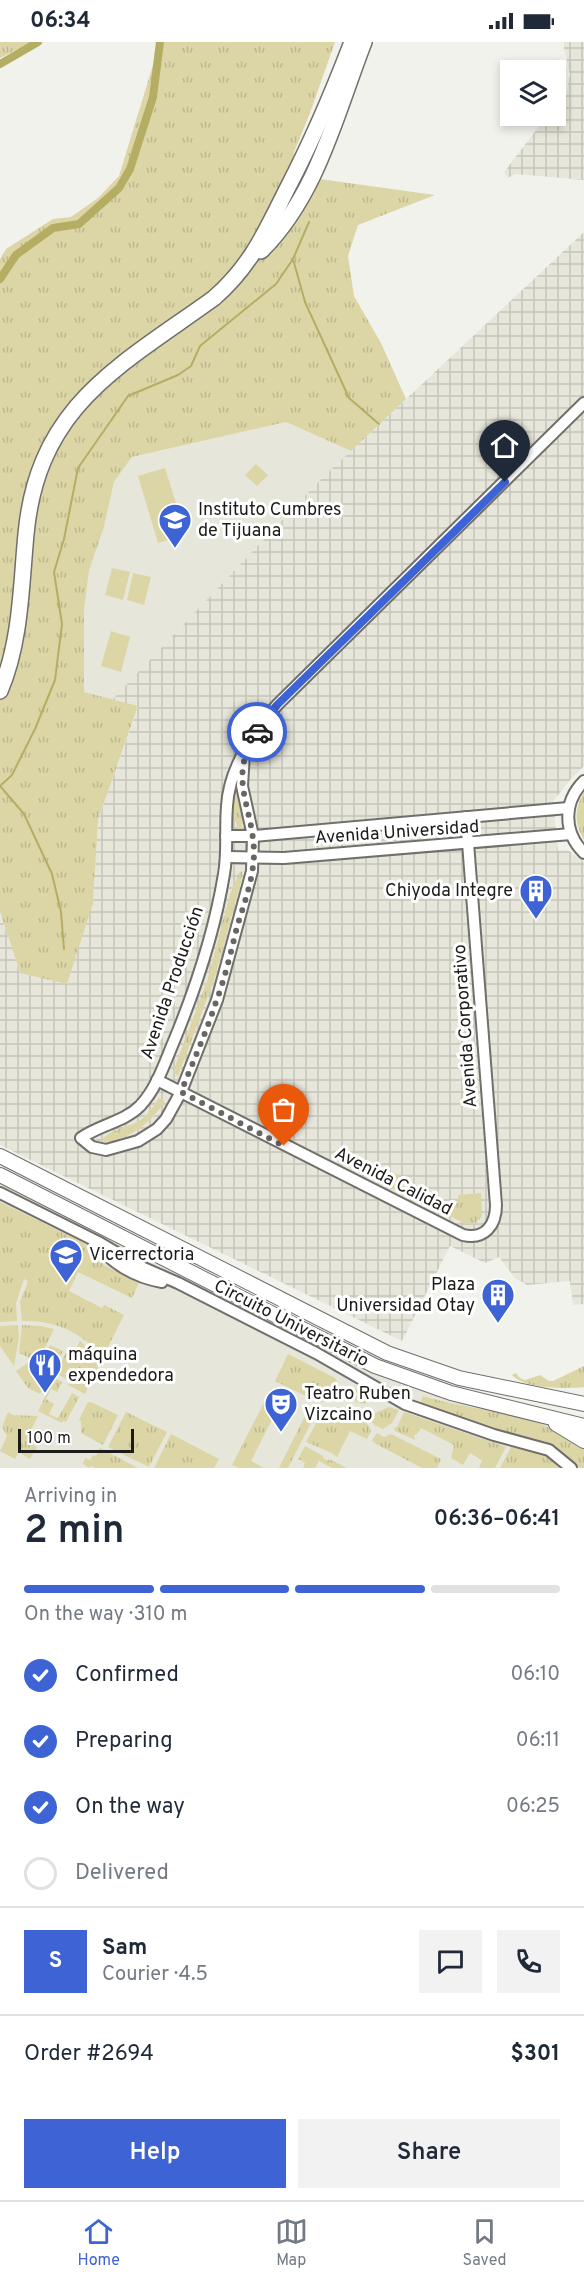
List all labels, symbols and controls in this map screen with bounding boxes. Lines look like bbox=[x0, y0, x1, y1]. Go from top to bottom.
text: 06:34 bbox=[30, 8, 91, 35]
map controls bbox=[500, 60, 566, 126]
button: layers bbox=[500, 60, 566, 126]
pin bbox=[479, 420, 530, 482]
icon: home bbox=[488, 429, 521, 462]
place label: Instituto Cumbres de Tijuana bbox=[198, 499, 342, 543]
school or university icon: Instituto Cumbres de Tijuana bbox=[157, 502, 193, 549]
courier bbox=[227, 702, 287, 762]
icon: car bbox=[241, 716, 274, 749]
street label: Avenida Universidad bbox=[314, 816, 480, 850]
building icon: Chiyoda Integre bbox=[518, 873, 554, 920]
place label: Chiyoda Integre bbox=[385, 880, 513, 903]
street label: Avenida Producción bbox=[136, 904, 210, 1062]
street label: Avenida Corporativo bbox=[449, 943, 483, 1109]
pin bbox=[258, 1084, 309, 1146]
icon: bag bbox=[267, 1093, 300, 1126]
street label: Avenida Calidad bbox=[330, 1142, 456, 1222]
school or university icon: Vicerrectoria bbox=[48, 1237, 84, 1284]
place label: Vicerrectoria bbox=[89, 1244, 194, 1267]
place label: Plaza Universidad Otay bbox=[336, 1274, 475, 1318]
street label: Circuito Universitario bbox=[210, 1275, 372, 1373]
building icon: Plaza Universidad Otay bbox=[480, 1277, 516, 1324]
place label: máquina expendedora bbox=[68, 1344, 174, 1388]
restaurant icon: máquina expendedora bbox=[27, 1347, 63, 1394]
place label: Teatro Ruben Vizcaino bbox=[304, 1383, 411, 1427]
theatre icon: Teatro Ruben Vizcaino bbox=[263, 1386, 299, 1433]
scale bar bbox=[18, 1426, 134, 1454]
text: 100 m bbox=[27, 1429, 71, 1449]
text: Arriving in bbox=[24, 1484, 117, 1510]
text: 06:36–06:41 bbox=[434, 1506, 560, 1533]
text: 2 min bbox=[24, 1508, 125, 1557]
text: On the way · 310 m bbox=[24, 1602, 187, 1628]
icon: check bbox=[24, 1659, 57, 1692]
text: Confirmed bbox=[75, 1662, 179, 1689]
text: 06:10 bbox=[510, 1662, 560, 1688]
icon: check bbox=[24, 1725, 57, 1758]
text: Preparing bbox=[75, 1728, 173, 1755]
text: 06:11 bbox=[516, 1728, 560, 1754]
icon: check bbox=[24, 1791, 57, 1824]
text: On the way bbox=[75, 1794, 185, 1821]
text: 06:25 bbox=[506, 1794, 560, 1820]
text: Delivered bbox=[75, 1860, 169, 1887]
button: chat bbox=[419, 1930, 482, 1993]
button: phone bbox=[497, 1930, 560, 1993]
text: Sam bbox=[102, 1935, 147, 1962]
text: S bbox=[49, 1948, 62, 1975]
text: Courier · 4.5 bbox=[102, 1962, 208, 1988]
text: Order #2694 bbox=[24, 2041, 154, 2068]
text: $301 bbox=[511, 2041, 560, 2068]
button: Help bbox=[24, 2119, 286, 2188]
button: Share bbox=[298, 2119, 560, 2188]
tab: Home bbox=[77, 2215, 120, 2271]
tab: Map bbox=[275, 2215, 308, 2271]
tab: Saved bbox=[463, 2215, 507, 2271]

